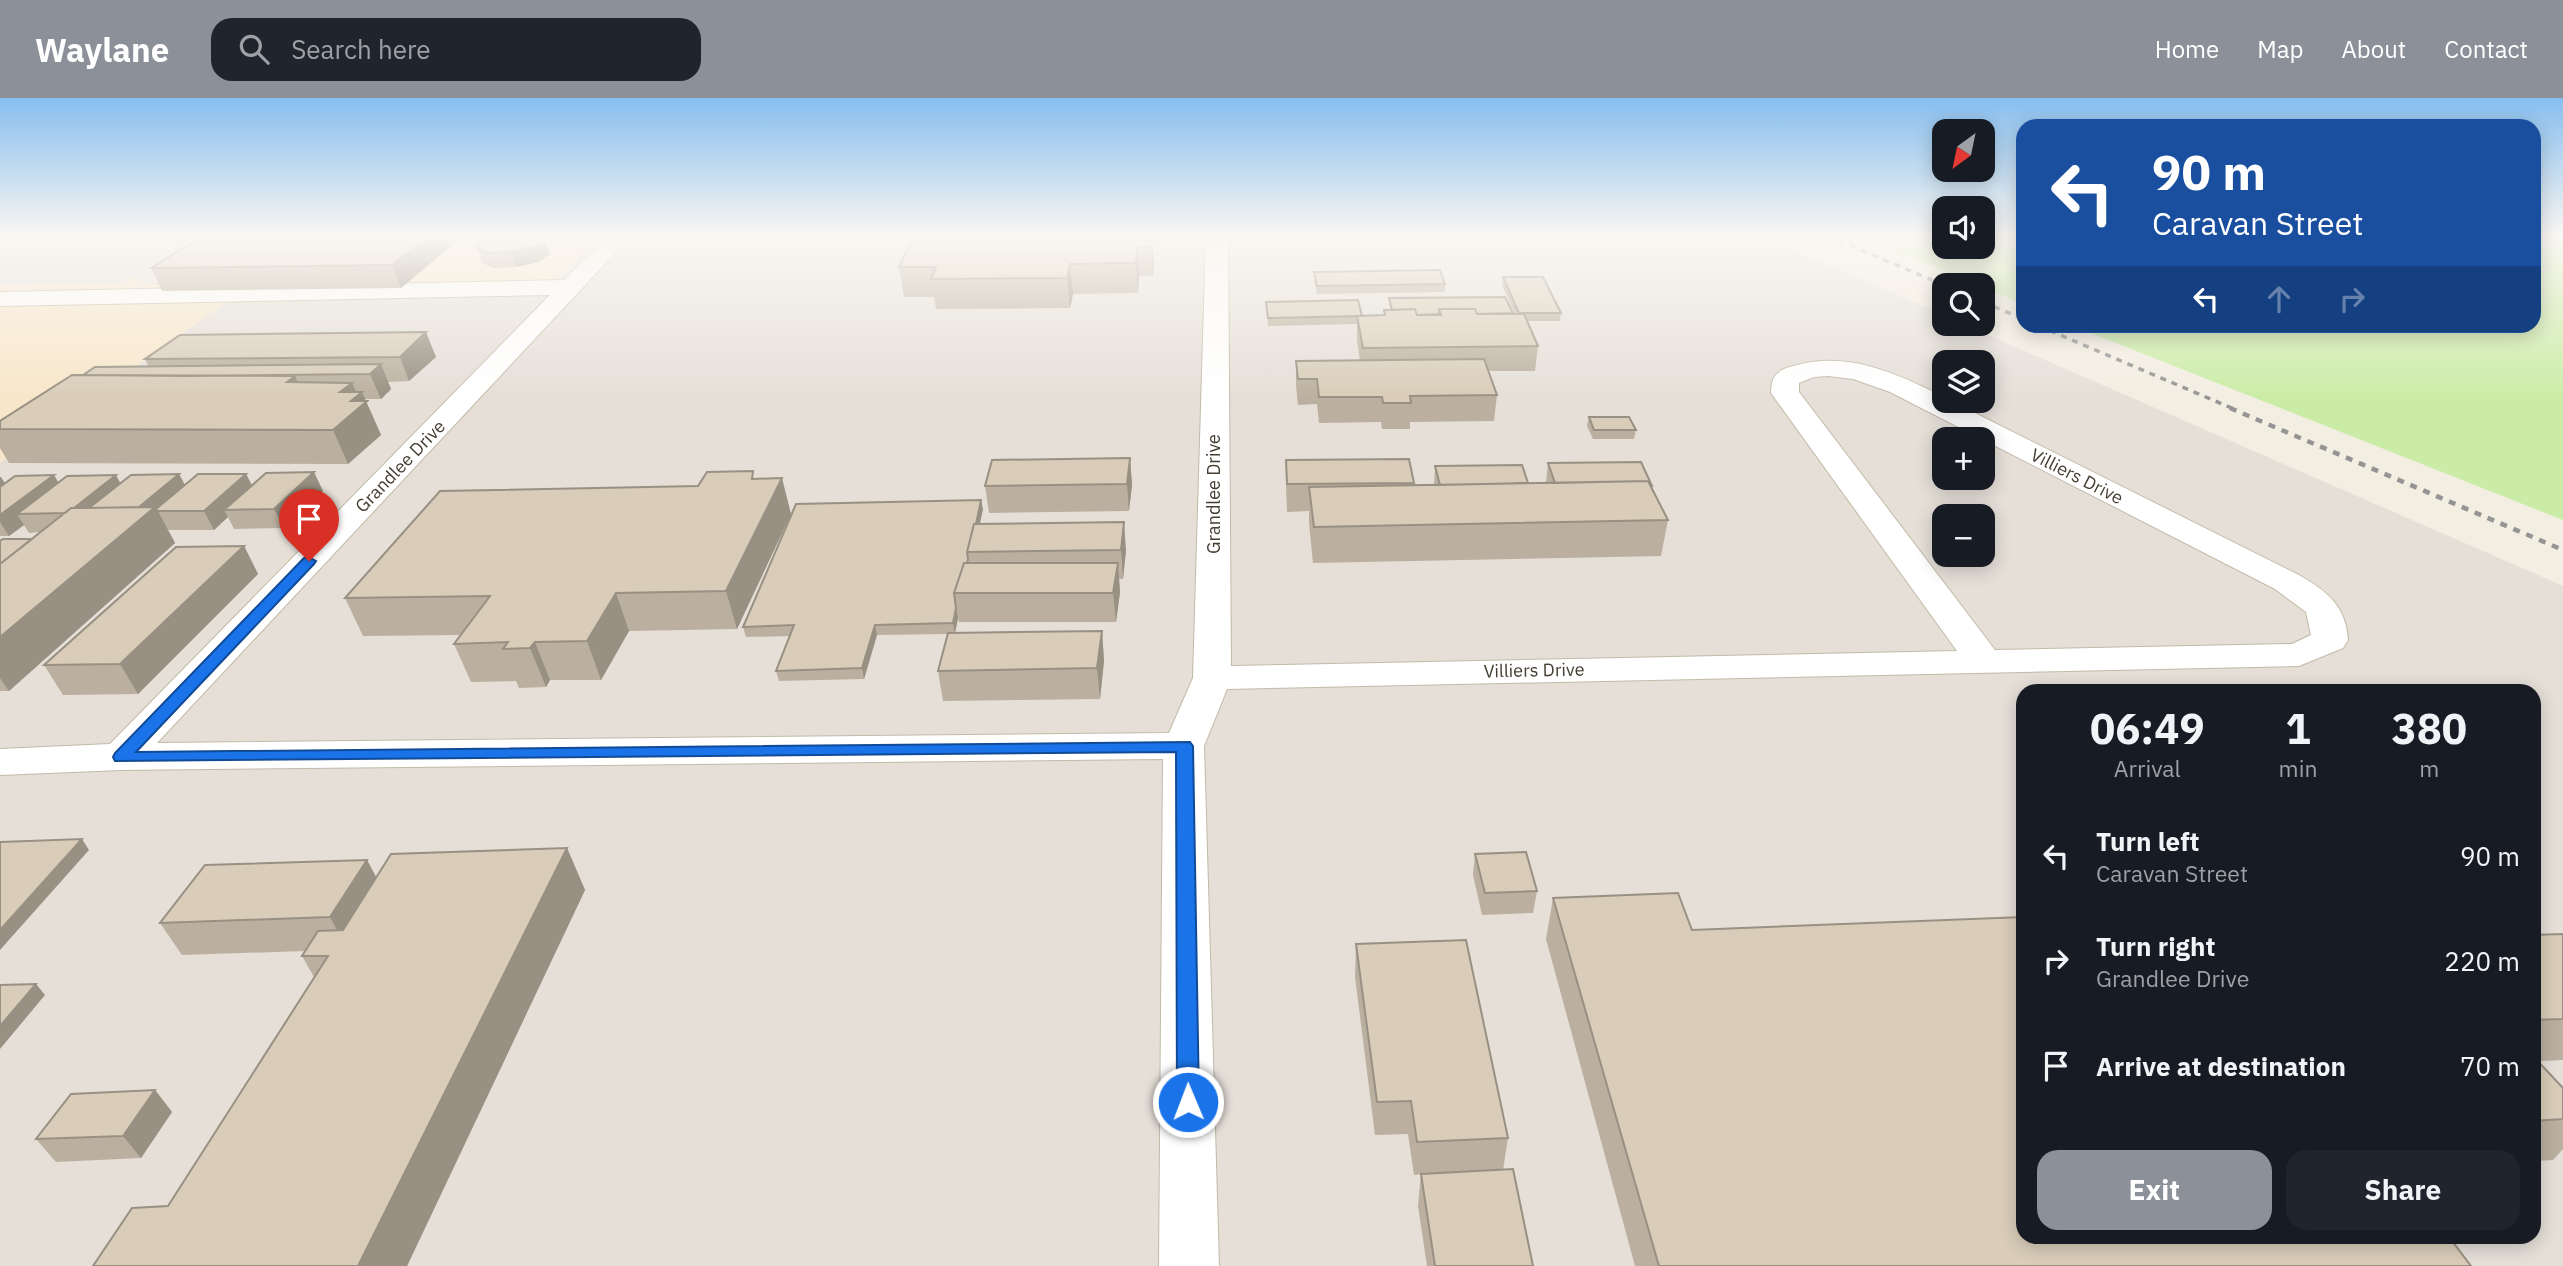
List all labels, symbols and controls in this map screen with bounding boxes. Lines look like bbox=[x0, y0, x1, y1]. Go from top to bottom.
search box bbox=[211, 18, 701, 81]
text: Waylane bbox=[35, 28, 169, 71]
icon: search bbox=[235, 30, 273, 68]
text: Search here bbox=[291, 32, 431, 66]
text: Home bbox=[2155, 33, 2219, 65]
text: Map bbox=[2257, 33, 2303, 65]
text: About bbox=[2341, 33, 2406, 65]
text: Contact bbox=[2444, 33, 2528, 65]
north arrow bbox=[1932, 119, 1995, 182]
map controls bbox=[1932, 119, 1995, 567]
text: 90 m bbox=[2152, 140, 2266, 203]
icon: left bbox=[2037, 147, 2128, 238]
button: sound bbox=[1932, 196, 1995, 259]
text: Caravan Street bbox=[2152, 202, 2363, 244]
button: search bbox=[1932, 273, 1995, 336]
icon: left bbox=[2187, 280, 2225, 318]
icon: ahead bbox=[2260, 280, 2298, 318]
icon: right bbox=[2333, 280, 2371, 318]
button: layers bbox=[1932, 350, 1995, 413]
street label: Grandlee Drive bbox=[350, 415, 450, 517]
button: + bbox=[1932, 427, 1995, 490]
street label: Grandlee Drive bbox=[1202, 434, 1225, 554]
street label: Villiers Drive bbox=[2027, 443, 2127, 509]
pin bbox=[279, 489, 339, 561]
icon: arrive bbox=[290, 500, 328, 538]
button: − bbox=[1932, 504, 1995, 567]
street label: Villiers Drive bbox=[1483, 658, 1585, 682]
text: 06:49 bbox=[2090, 701, 2205, 756]
text: 1 bbox=[2285, 701, 2311, 756]
text: 380 bbox=[2391, 701, 2467, 756]
text: Arrival bbox=[2114, 753, 2181, 783]
text: min bbox=[2279, 753, 2317, 783]
text: m bbox=[2419, 753, 2439, 783]
text: Turn left bbox=[2096, 824, 2199, 858]
icon: left bbox=[2037, 837, 2075, 875]
text: 90 m bbox=[2460, 839, 2520, 873]
text: Caravan Street bbox=[2096, 858, 2248, 888]
text: Turn right bbox=[2096, 929, 2215, 963]
icon: right bbox=[2037, 942, 2075, 980]
text: 220 m bbox=[2444, 944, 2520, 978]
text: Grandlee Drive bbox=[2096, 963, 2249, 993]
icon: arrive bbox=[2037, 1047, 2075, 1085]
text: Arrive at destination bbox=[2096, 1049, 2346, 1083]
text: 70 m bbox=[2460, 1049, 2520, 1083]
position arrow bbox=[1151, 1065, 1225, 1139]
button: Exit bbox=[2037, 1150, 2272, 1230]
button: Share bbox=[2286, 1150, 2520, 1230]

